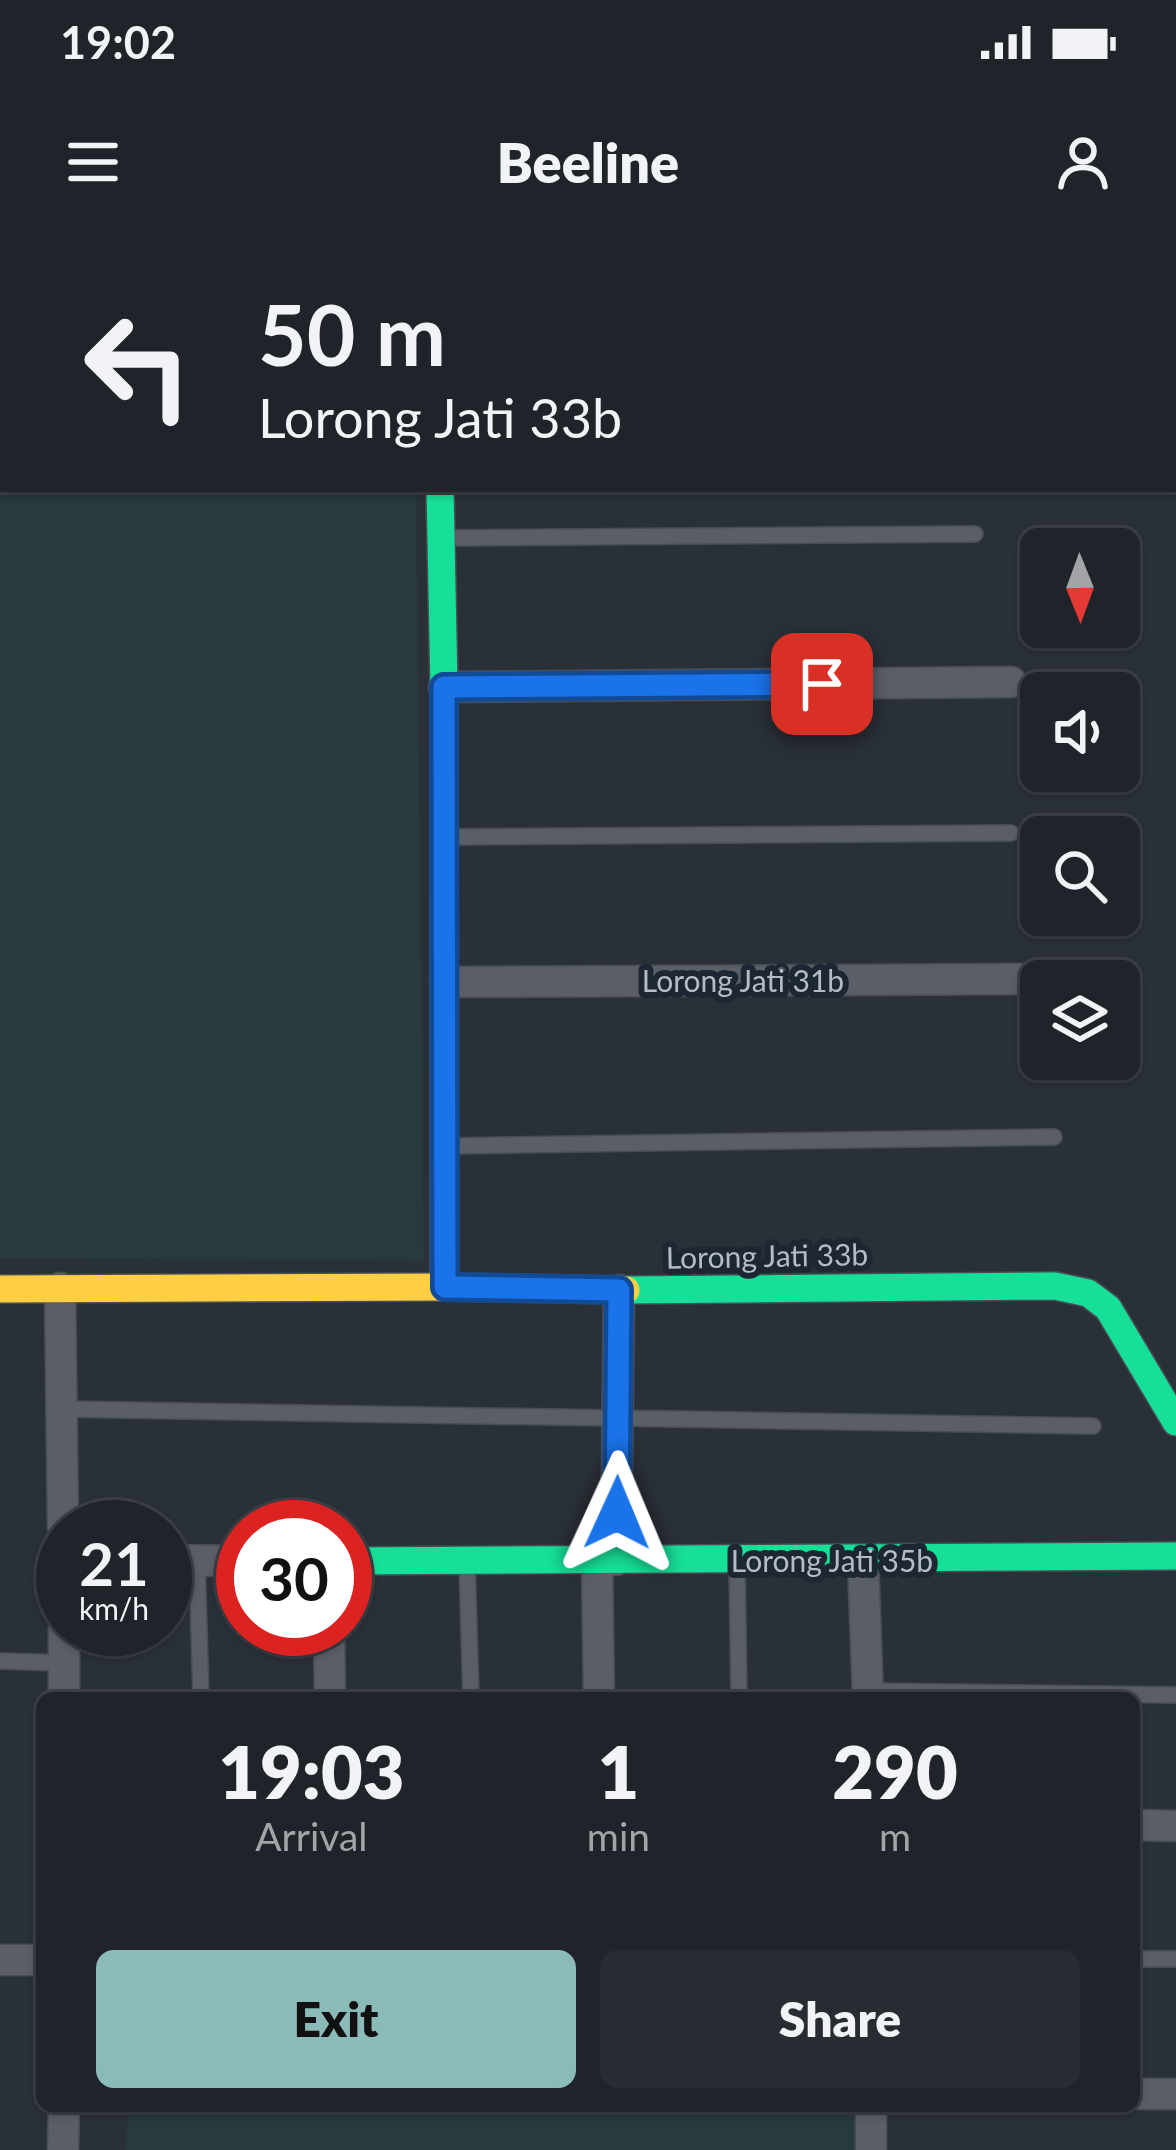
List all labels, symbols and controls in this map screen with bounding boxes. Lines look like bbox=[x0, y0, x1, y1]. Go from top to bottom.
text: 19:02 bbox=[60, 15, 176, 69]
icon: menu bbox=[60, 129, 126, 195]
icon: person bbox=[1050, 129, 1116, 195]
text: Beeline bbox=[497, 130, 679, 195]
text: 50 m bbox=[258, 283, 446, 384]
icon: left bbox=[60, 288, 216, 444]
text: Lorong Jati 33b bbox=[258, 385, 622, 450]
north arrow bbox=[1020, 528, 1140, 648]
map controls bbox=[1020, 528, 1140, 1080]
pin bbox=[771, 633, 873, 735]
icon: arrive bbox=[789, 651, 855, 717]
button: sound bbox=[1020, 672, 1140, 792]
button: search bbox=[1020, 816, 1140, 936]
button: layers bbox=[1020, 960, 1140, 1080]
street label: Lorong Jati 31b bbox=[642, 962, 844, 998]
street label: Lorong Jati 33b bbox=[666, 1235, 868, 1275]
position arrow bbox=[554, 1450, 680, 1576]
speed limit sign: 30 bbox=[216, 1500, 372, 1656]
text: 21 bbox=[79, 1527, 149, 1599]
street label: Lorong Jati 35b bbox=[731, 1542, 933, 1578]
text: km/h bbox=[79, 1590, 149, 1626]
text: 19:03 bbox=[218, 1728, 404, 1814]
text: 1 bbox=[598, 1728, 639, 1814]
text: 290 bbox=[832, 1728, 958, 1814]
text: Arrival bbox=[255, 1813, 368, 1859]
text: min bbox=[587, 1813, 650, 1859]
text: m bbox=[879, 1813, 911, 1859]
button: Exit bbox=[96, 1950, 576, 2088]
button: Share bbox=[600, 1950, 1080, 2088]

